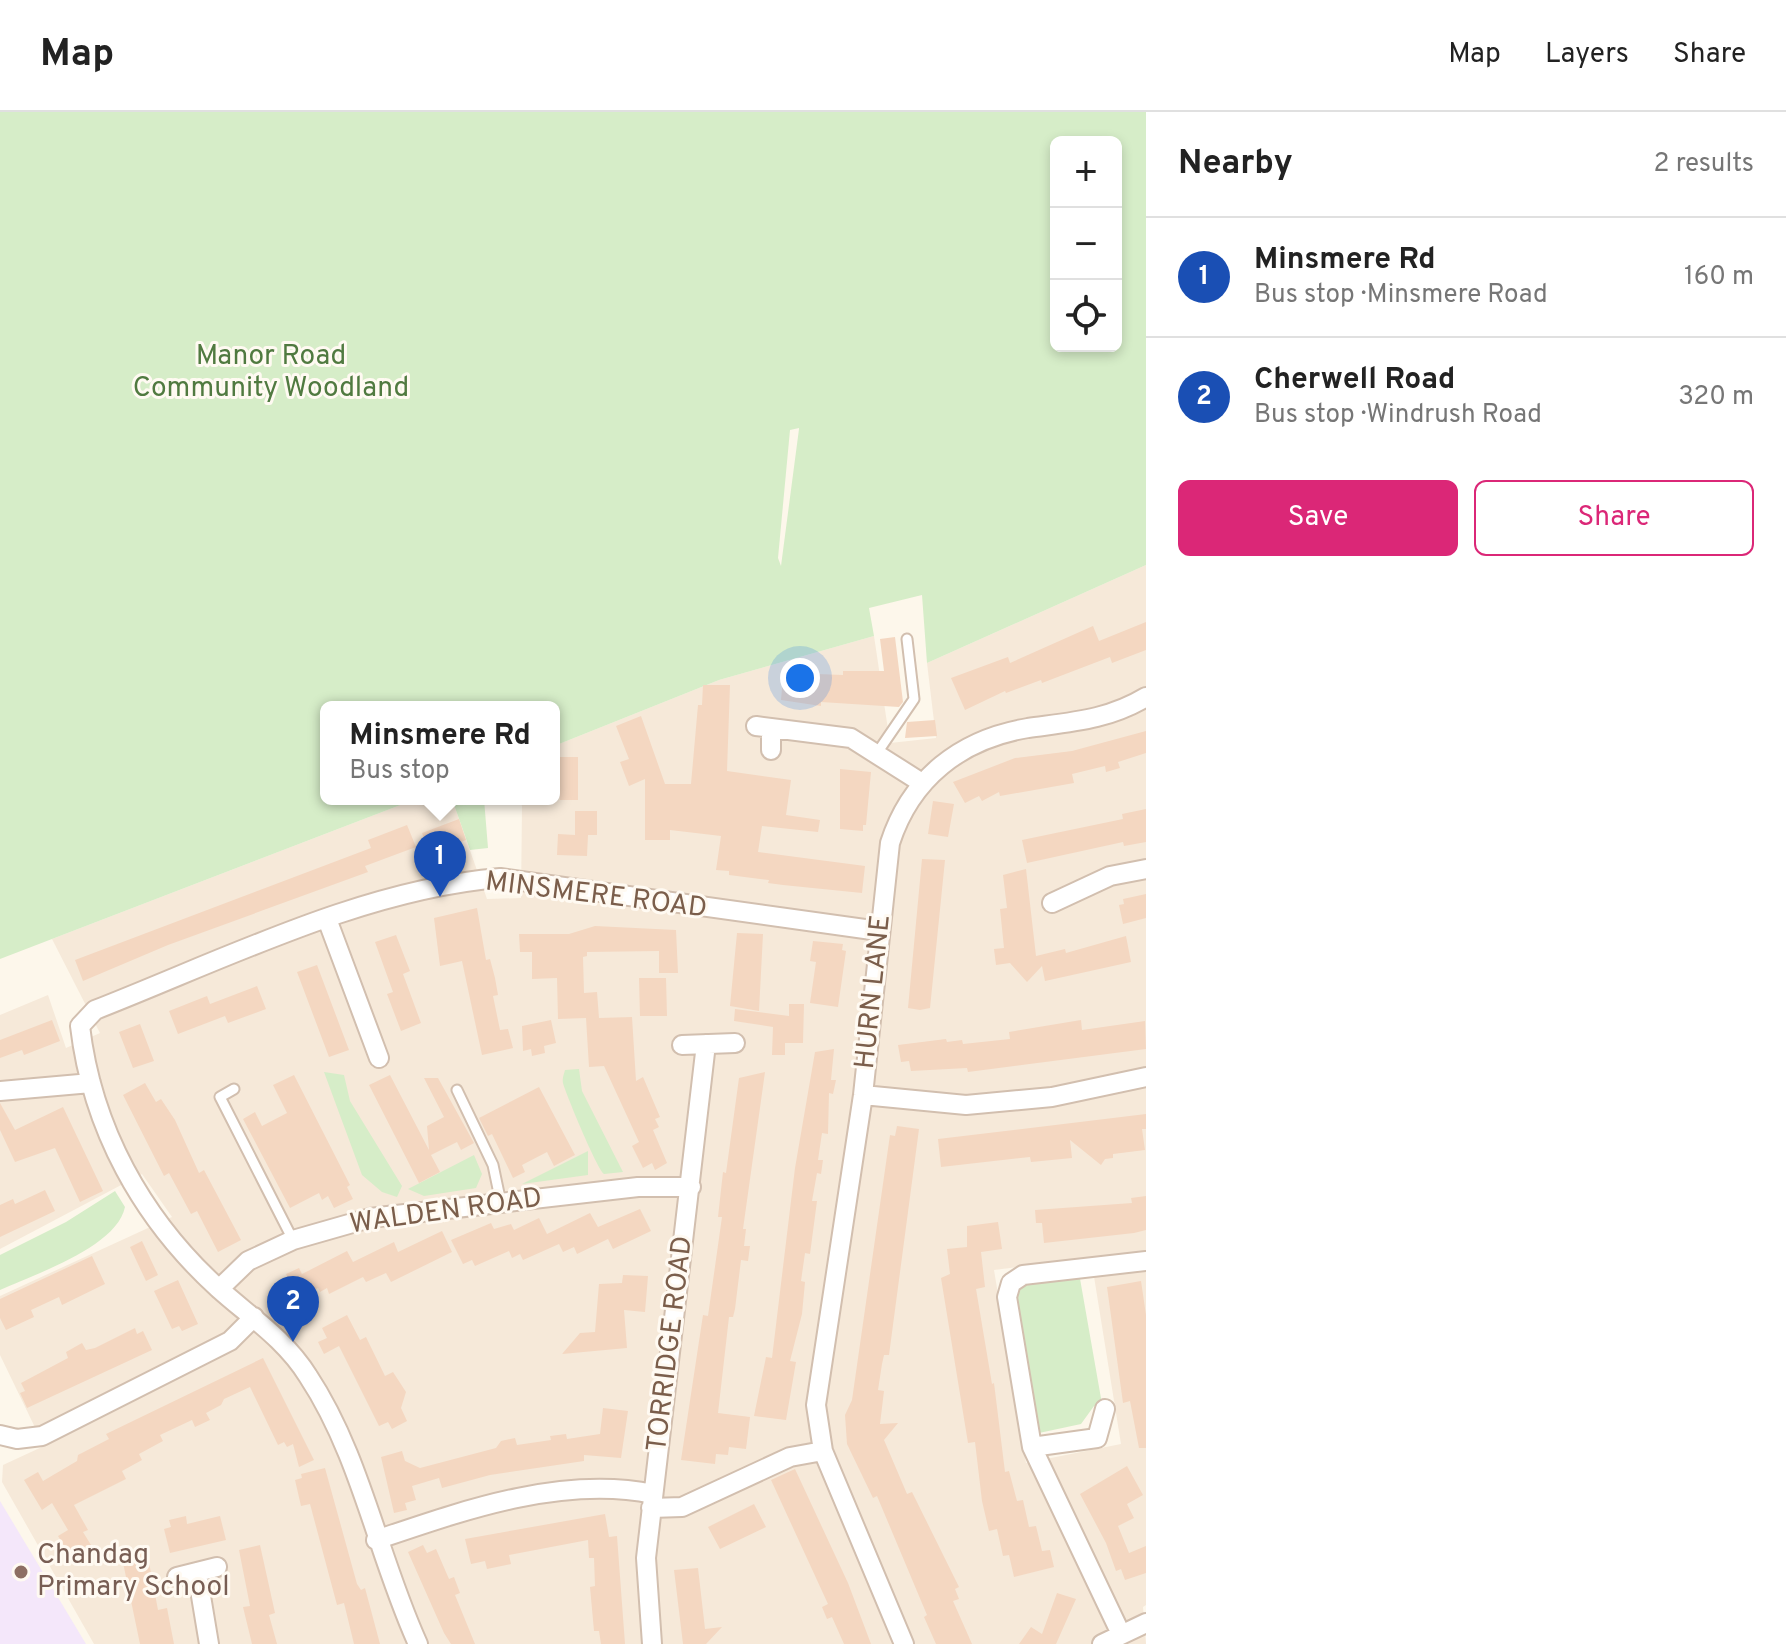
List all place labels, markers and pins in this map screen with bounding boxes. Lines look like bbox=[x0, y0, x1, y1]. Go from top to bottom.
pin: 1 bbox=[414, 831, 466, 897]
pin: 2 bbox=[267, 1276, 319, 1342]
place label: Chandag Primary School bbox=[37, 1538, 229, 1606]
marker: Chandag Primary School bbox=[12, 1563, 30, 1581]

